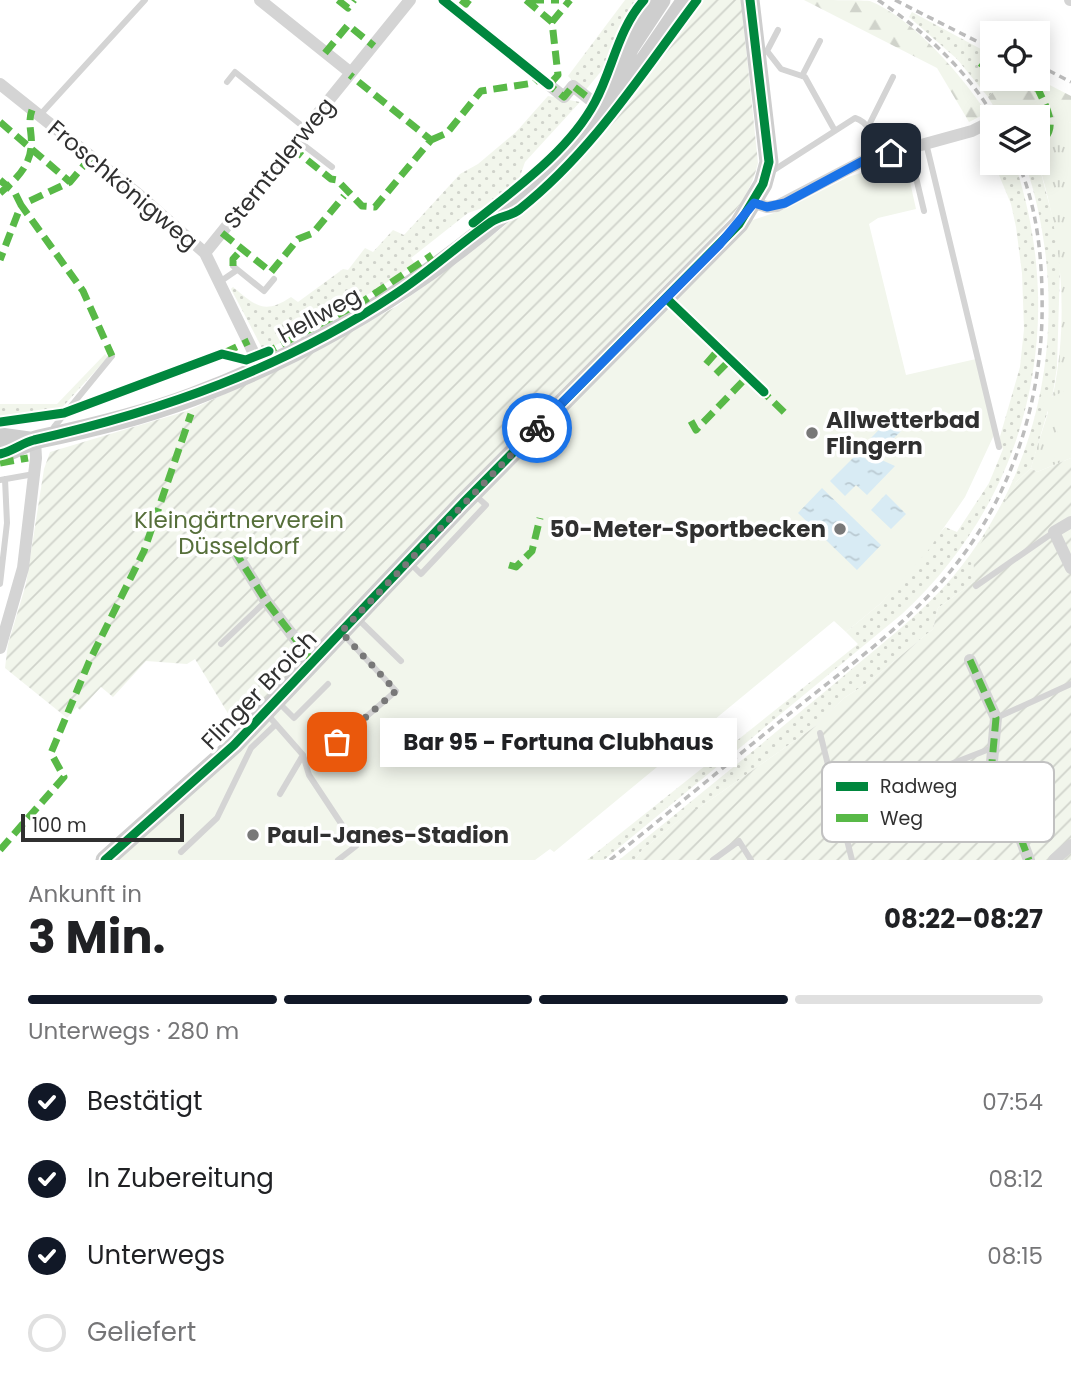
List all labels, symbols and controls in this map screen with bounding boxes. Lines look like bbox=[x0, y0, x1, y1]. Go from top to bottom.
map controls bbox=[980, 21, 1050, 175]
button: locate bbox=[980, 21, 1050, 91]
street label: Sterntalerweg bbox=[216, 91, 342, 235]
button: layers bbox=[980, 105, 1050, 175]
street label: Froschkönigweg bbox=[41, 113, 205, 257]
pin bbox=[861, 123, 921, 183]
icon: home bbox=[872, 134, 910, 172]
street label: Hellweg bbox=[272, 279, 366, 351]
courier bbox=[502, 393, 572, 463]
place label: Allwetterbad Flingern bbox=[826, 404, 980, 462]
icon: bike bbox=[518, 409, 556, 447]
marker: Allwetterbad Flingern bbox=[804, 425, 820, 441]
park label: Kleingärtnerverein Düsseldorf bbox=[134, 504, 344, 562]
place label: 50-Meter-Sportbecken bbox=[550, 513, 826, 545]
marker: 50-Meter-Sportbecken bbox=[832, 521, 848, 537]
street label: Flinger Broich bbox=[194, 624, 324, 756]
pin bbox=[307, 712, 367, 772]
callout: Bar 95 - Fortuna Clubhaus bbox=[379, 718, 736, 766]
icon: bag bbox=[318, 723, 356, 761]
text: Bar 95 - Fortuna Clubhaus bbox=[403, 726, 714, 758]
legend bbox=[822, 762, 1054, 842]
text: Radweg bbox=[880, 773, 957, 800]
text: Weg bbox=[880, 805, 923, 832]
scale bar bbox=[21, 811, 184, 843]
text: 100 m bbox=[32, 812, 87, 839]
place label: Paul-Janes-Stadion bbox=[267, 819, 509, 851]
marker: Paul-Janes-Stadion bbox=[245, 827, 261, 843]
text: Ankunft in bbox=[28, 878, 142, 910]
text: 08:22–08:27 bbox=[884, 901, 1043, 937]
text: 3 Min. bbox=[28, 905, 165, 969]
text: Unterwegs · 280 m bbox=[28, 1015, 239, 1047]
icon: check bbox=[28, 1083, 66, 1121]
text: Bestätigt bbox=[87, 1083, 203, 1119]
text: 07:54 bbox=[982, 1086, 1043, 1118]
icon: check bbox=[28, 1160, 66, 1198]
text: In Zubereitung bbox=[87, 1160, 274, 1196]
text: 08:12 bbox=[989, 1163, 1043, 1195]
icon: check bbox=[28, 1237, 66, 1275]
text: Unterwegs bbox=[87, 1237, 225, 1273]
text: 08:15 bbox=[987, 1240, 1043, 1272]
text: Geliefert bbox=[87, 1314, 196, 1350]

